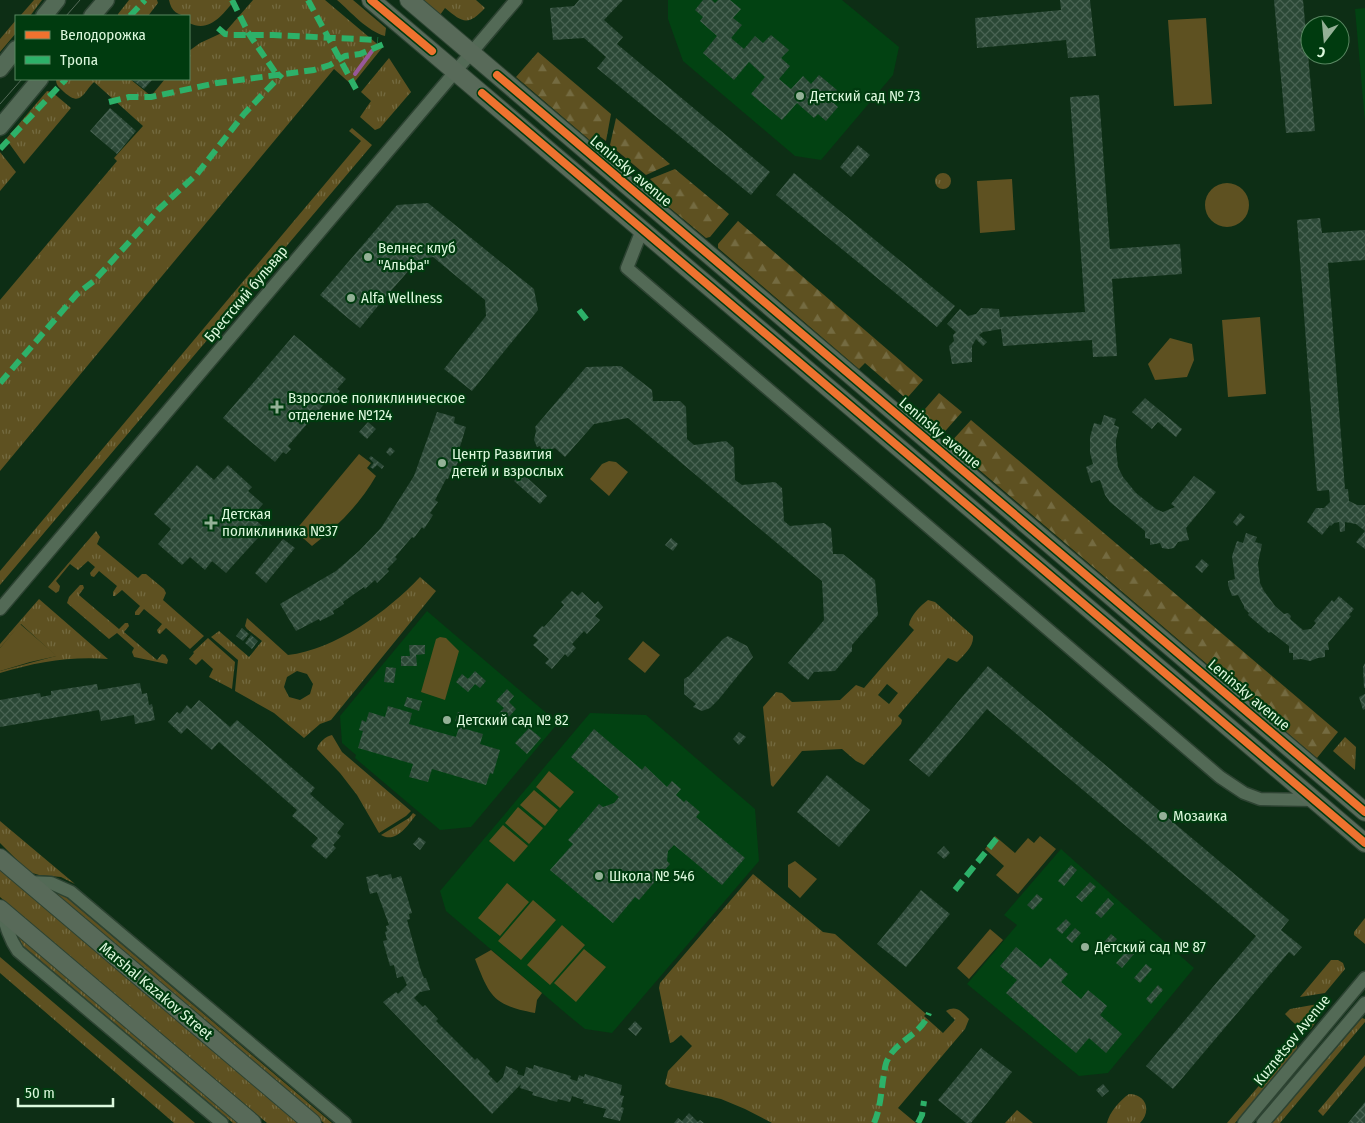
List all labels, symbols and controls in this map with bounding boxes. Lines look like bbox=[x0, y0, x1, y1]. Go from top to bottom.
legend bbox=[15, 15, 190, 80]
north arrow bbox=[1300, 15, 1350, 65]
text: Велодорожка bbox=[60, 26, 146, 44]
text: С bbox=[1315, 43, 1327, 61]
text: Тропа bbox=[60, 51, 98, 69]
place label: Детский сад № 73 bbox=[809, 87, 921, 105]
marker: Детский сад № 73 bbox=[794, 90, 806, 102]
street label: Leninsky avenue bbox=[586, 132, 676, 210]
place label: Велнес клуб "Альфа" bbox=[378, 239, 456, 274]
street label: Брестский бульвар bbox=[200, 242, 292, 346]
marker: Велнес клуб "Альфа" bbox=[362, 251, 374, 263]
place label: Alfa Wellness bbox=[361, 289, 442, 307]
marker: Alfa Wellness bbox=[345, 292, 357, 304]
place label: Взрослое поликлиническое отделение №124 bbox=[288, 389, 465, 424]
street label: Leninsky avenue bbox=[895, 394, 985, 472]
marker: Взрослое поликлиническое отделение №124 bbox=[270, 400, 284, 414]
place label: Центр Развития детей и взрослых bbox=[452, 445, 564, 480]
marker: Центр Развития детей и взрослых bbox=[436, 457, 448, 469]
place label: Детская поликлиника №37 bbox=[221, 505, 338, 540]
marker: Детская поликлиника №37 bbox=[204, 516, 218, 530]
street label: Leninsky avenue bbox=[1204, 656, 1294, 734]
place label: Детский сад № 82 bbox=[456, 711, 569, 729]
marker: Детский сад № 82 bbox=[441, 714, 453, 726]
place label: Мозаика bbox=[1173, 807, 1227, 825]
marker: Мозаика bbox=[1157, 810, 1169, 822]
place label: Школа № 546 bbox=[609, 867, 695, 885]
marker: Школа № 546 bbox=[593, 870, 605, 882]
street label: Marshal Kazakov Street bbox=[96, 938, 216, 1044]
place label: Детский сад № 87 bbox=[1094, 938, 1206, 956]
marker: Детский сад № 87 bbox=[1079, 941, 1091, 953]
street label: Kuznetsov Avenue bbox=[1250, 991, 1334, 1089]
scale bar bbox=[18, 1076, 112, 1108]
text: 50 m bbox=[25, 1084, 55, 1102]

